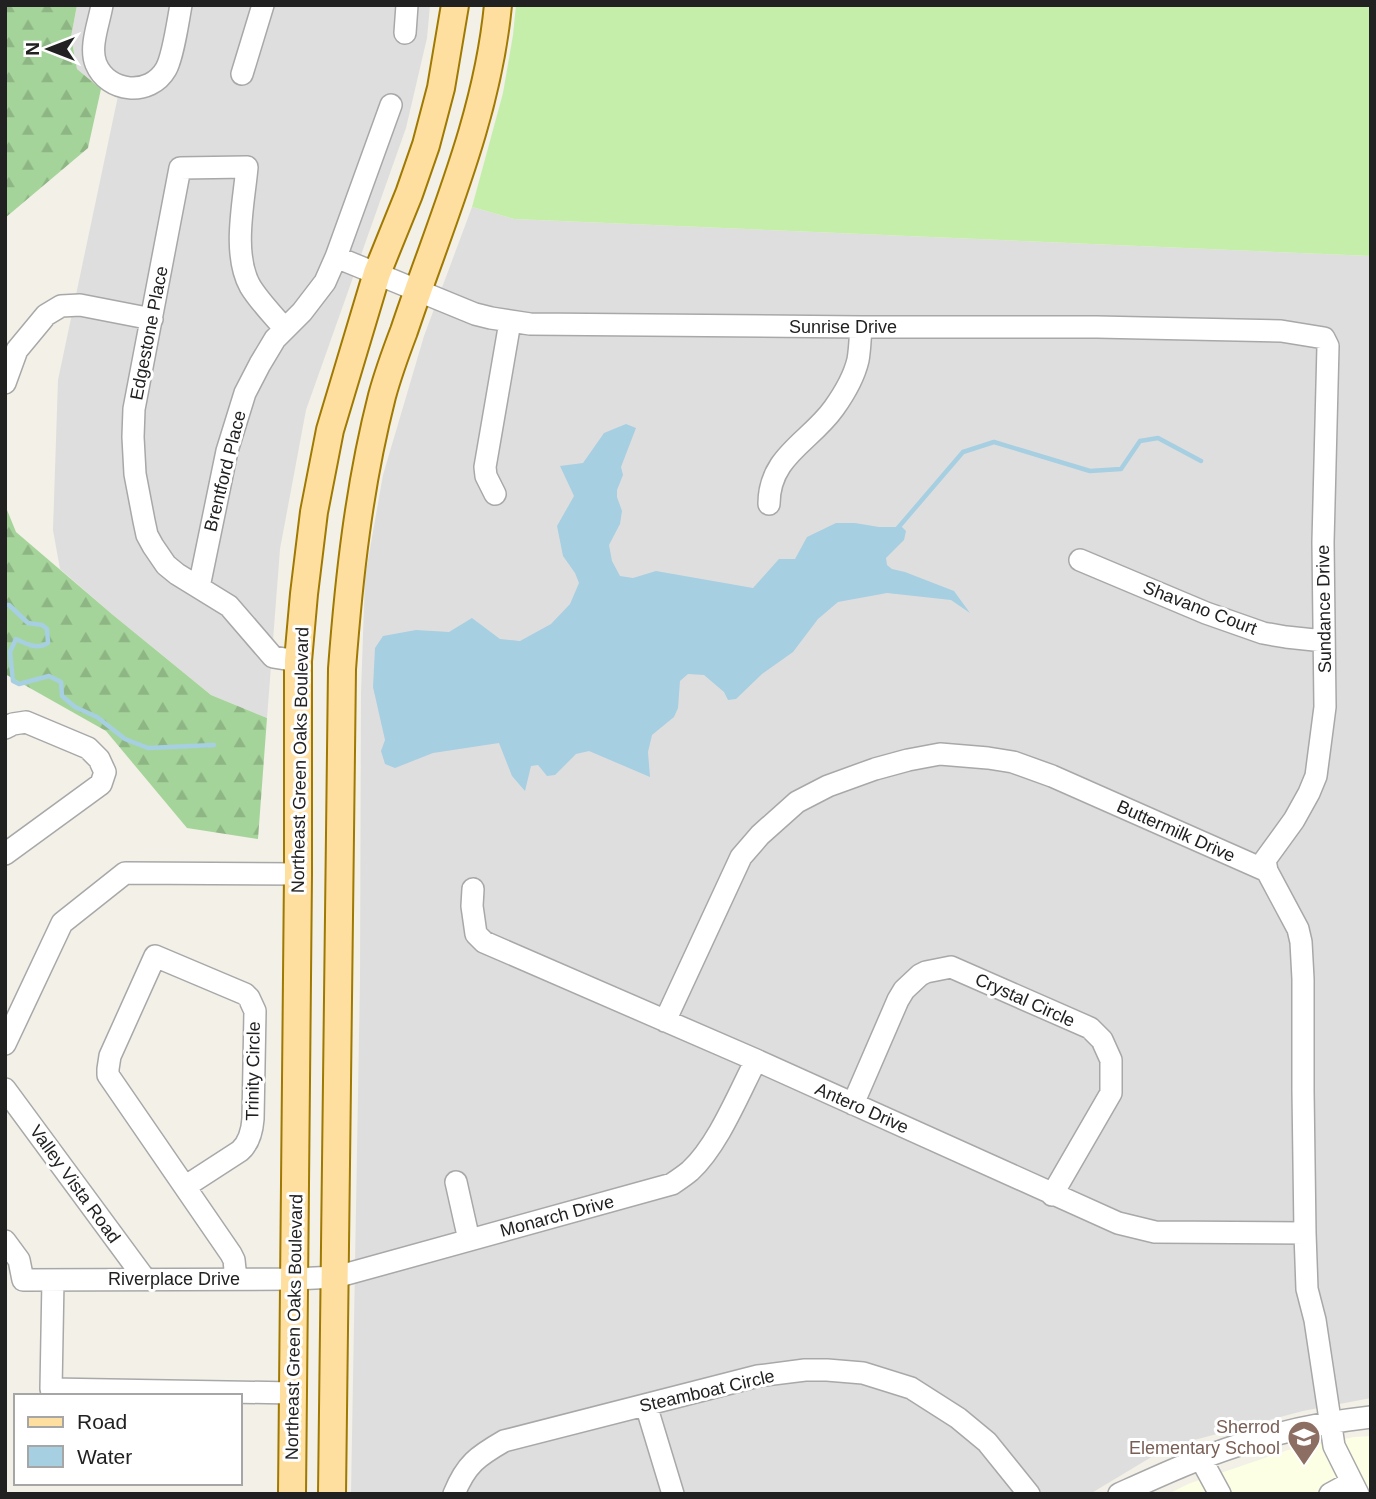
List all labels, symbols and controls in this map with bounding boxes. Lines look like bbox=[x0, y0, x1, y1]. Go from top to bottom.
north arrow bbox=[14, 14, 84, 84]
text: N bbox=[22, 42, 43, 56]
street label: Edgestone Place bbox=[126, 264, 172, 402]
street label: Sunrise Drive bbox=[789, 317, 897, 337]
street label: Brentford Place bbox=[200, 408, 250, 534]
street label: Sundance Drive bbox=[1313, 545, 1335, 673]
street label: Shavano Court bbox=[1140, 577, 1260, 639]
street label: Northeast Green Oaks Boulevard bbox=[288, 627, 312, 893]
street label: Buttermilk Drive bbox=[1114, 796, 1238, 866]
street label: Crystal Circle bbox=[972, 969, 1078, 1031]
street label: Trinity Circle bbox=[242, 1021, 264, 1121]
street label: Antero Drive bbox=[812, 1079, 912, 1137]
street label: Valley Vista Road bbox=[26, 1121, 124, 1247]
street label: Monarch Drive bbox=[498, 1191, 616, 1241]
street label: Northeast Green Oaks Boulevard bbox=[282, 1194, 306, 1460]
street label: Riverplace Drive bbox=[108, 1269, 240, 1289]
street label: Steamboat Circle bbox=[637, 1366, 777, 1416]
legend bbox=[14, 1394, 242, 1485]
text: Road bbox=[77, 1410, 127, 1433]
place label: Sherrod Elementary School bbox=[1129, 1417, 1280, 1458]
school or university icon: Sherrod Elementary School bbox=[1285, 1418, 1323, 1467]
text: Water bbox=[77, 1445, 132, 1468]

